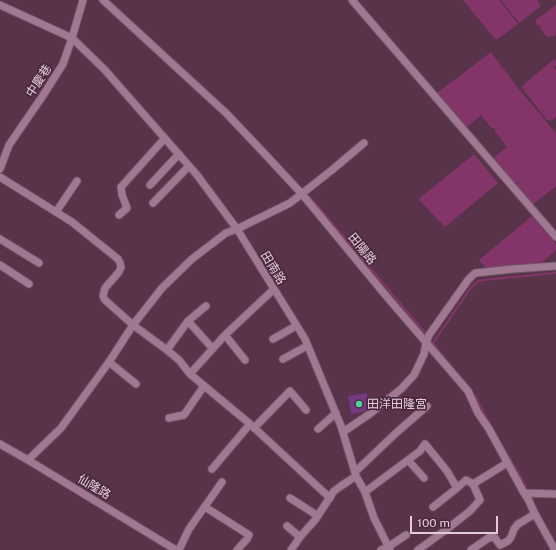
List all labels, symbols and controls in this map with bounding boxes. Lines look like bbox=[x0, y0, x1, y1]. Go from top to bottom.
street label: 中慶巷 bbox=[23, 62, 55, 100]
street label: 田陽路 bbox=[345, 230, 379, 268]
street label: 田南路 bbox=[258, 249, 288, 287]
place label: 田洋田隆宮 bbox=[367, 397, 427, 411]
marker: 田洋田隆宮 bbox=[354, 399, 364, 409]
street label: 仙隆路 bbox=[75, 472, 113, 502]
scale bar bbox=[412, 508, 500, 534]
text: 100 m bbox=[417, 516, 450, 530]

